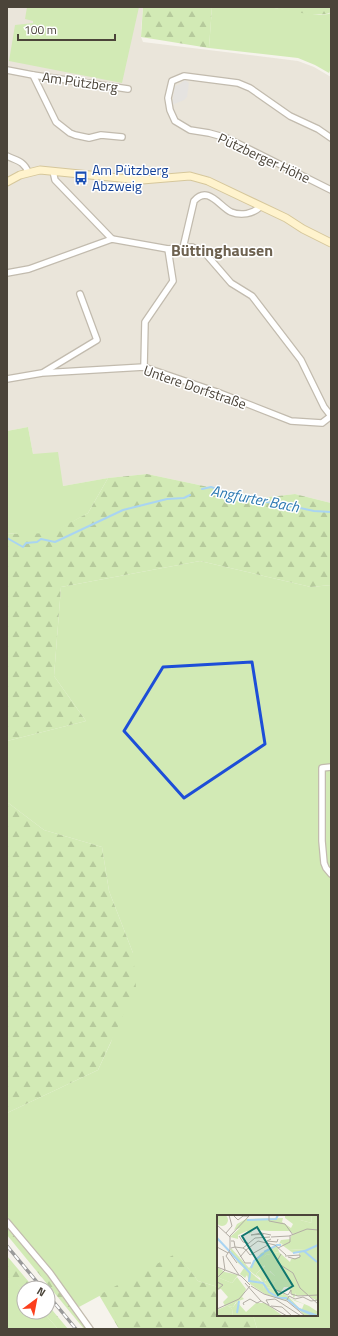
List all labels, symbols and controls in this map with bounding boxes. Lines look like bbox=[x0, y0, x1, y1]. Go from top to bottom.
scale bar bbox=[18, 16, 115, 42]
text: 100 m bbox=[24, 20, 57, 39]
street label: Am Pützberg bbox=[41, 66, 119, 97]
street label: Pützberger Höhe bbox=[215, 127, 314, 188]
place label: Am Pützberg Abzweig bbox=[92, 159, 169, 196]
bus stop icon: Am Pützberg Abzweig bbox=[73, 170, 89, 186]
district label: Büttinghausen bbox=[171, 238, 273, 262]
street label: Untere Dorfstraße bbox=[141, 359, 249, 414]
water label: Angfurter Bach bbox=[209, 479, 302, 518]
inset map bbox=[217, 1215, 318, 1316]
north arrow bbox=[16, 1280, 56, 1320]
text: N bbox=[34, 1283, 49, 1300]

